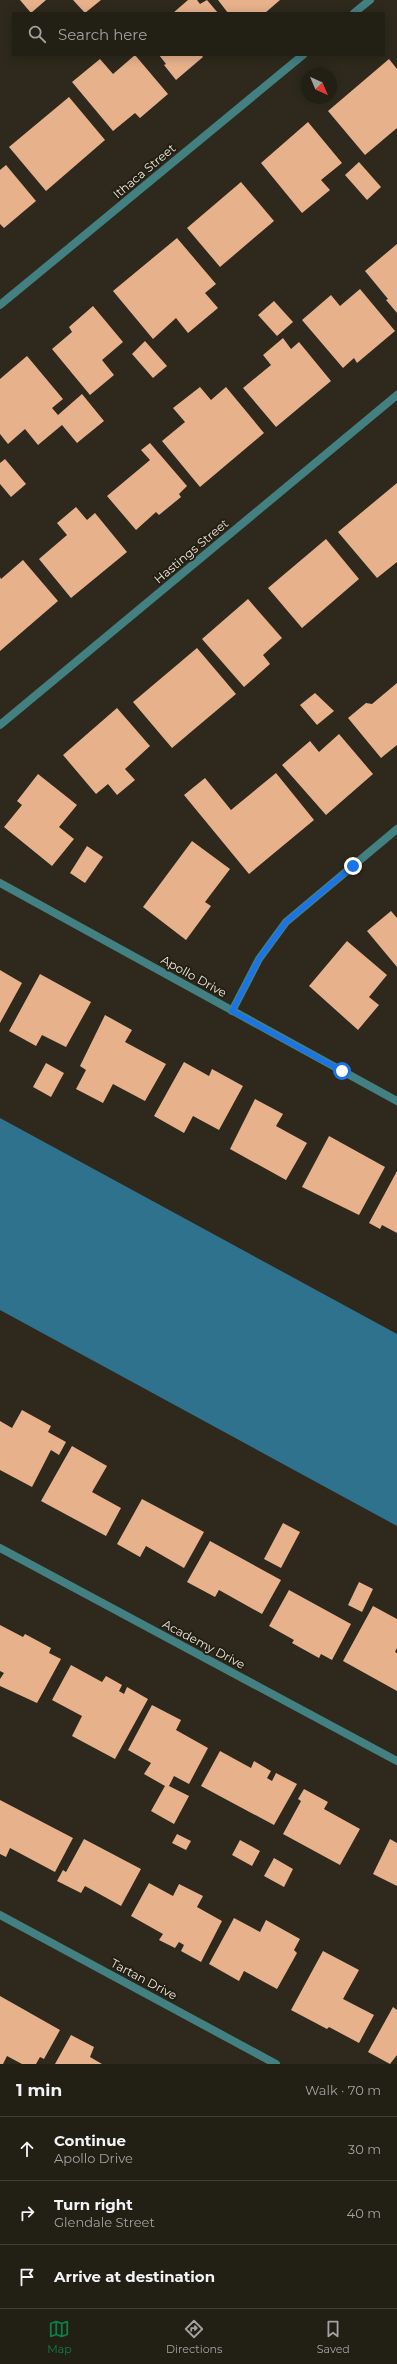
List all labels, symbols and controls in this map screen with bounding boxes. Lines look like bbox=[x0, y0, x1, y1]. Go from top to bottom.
search box bbox=[12, 12, 385, 56]
icon: search bbox=[26, 23, 48, 45]
text: Search here bbox=[58, 25, 147, 44]
north arrow bbox=[301, 68, 337, 104]
street label: Ithaca Street bbox=[110, 140, 178, 201]
street label: Hastings Street bbox=[151, 515, 231, 586]
route end bbox=[344, 857, 362, 875]
street label: Apollo Drive bbox=[159, 952, 229, 1000]
route start bbox=[333, 1062, 351, 1080]
street label: Academy Drive bbox=[160, 1616, 248, 1672]
street label: Tartan Drive bbox=[108, 1955, 180, 2003]
text: 1 min bbox=[16, 2080, 62, 2100]
text: Walk · 70 m bbox=[305, 2082, 381, 2098]
text: Continue bbox=[54, 2131, 126, 2150]
icon: ahead bbox=[16, 2138, 38, 2160]
text: 30 m bbox=[348, 2141, 381, 2157]
text: Apollo Drive bbox=[54, 2150, 133, 2166]
text: Turn right bbox=[54, 2195, 133, 2214]
icon: right bbox=[16, 2202, 38, 2224]
text: 40 m bbox=[347, 2205, 381, 2221]
text: Glendale Street bbox=[54, 2214, 155, 2230]
icon: arrive bbox=[16, 2266, 38, 2288]
text: Arrive at destination bbox=[54, 2267, 215, 2286]
tab: Map bbox=[47, 2318, 72, 2356]
tab: Directions bbox=[166, 2318, 222, 2356]
tab: Saved bbox=[317, 2318, 350, 2356]

